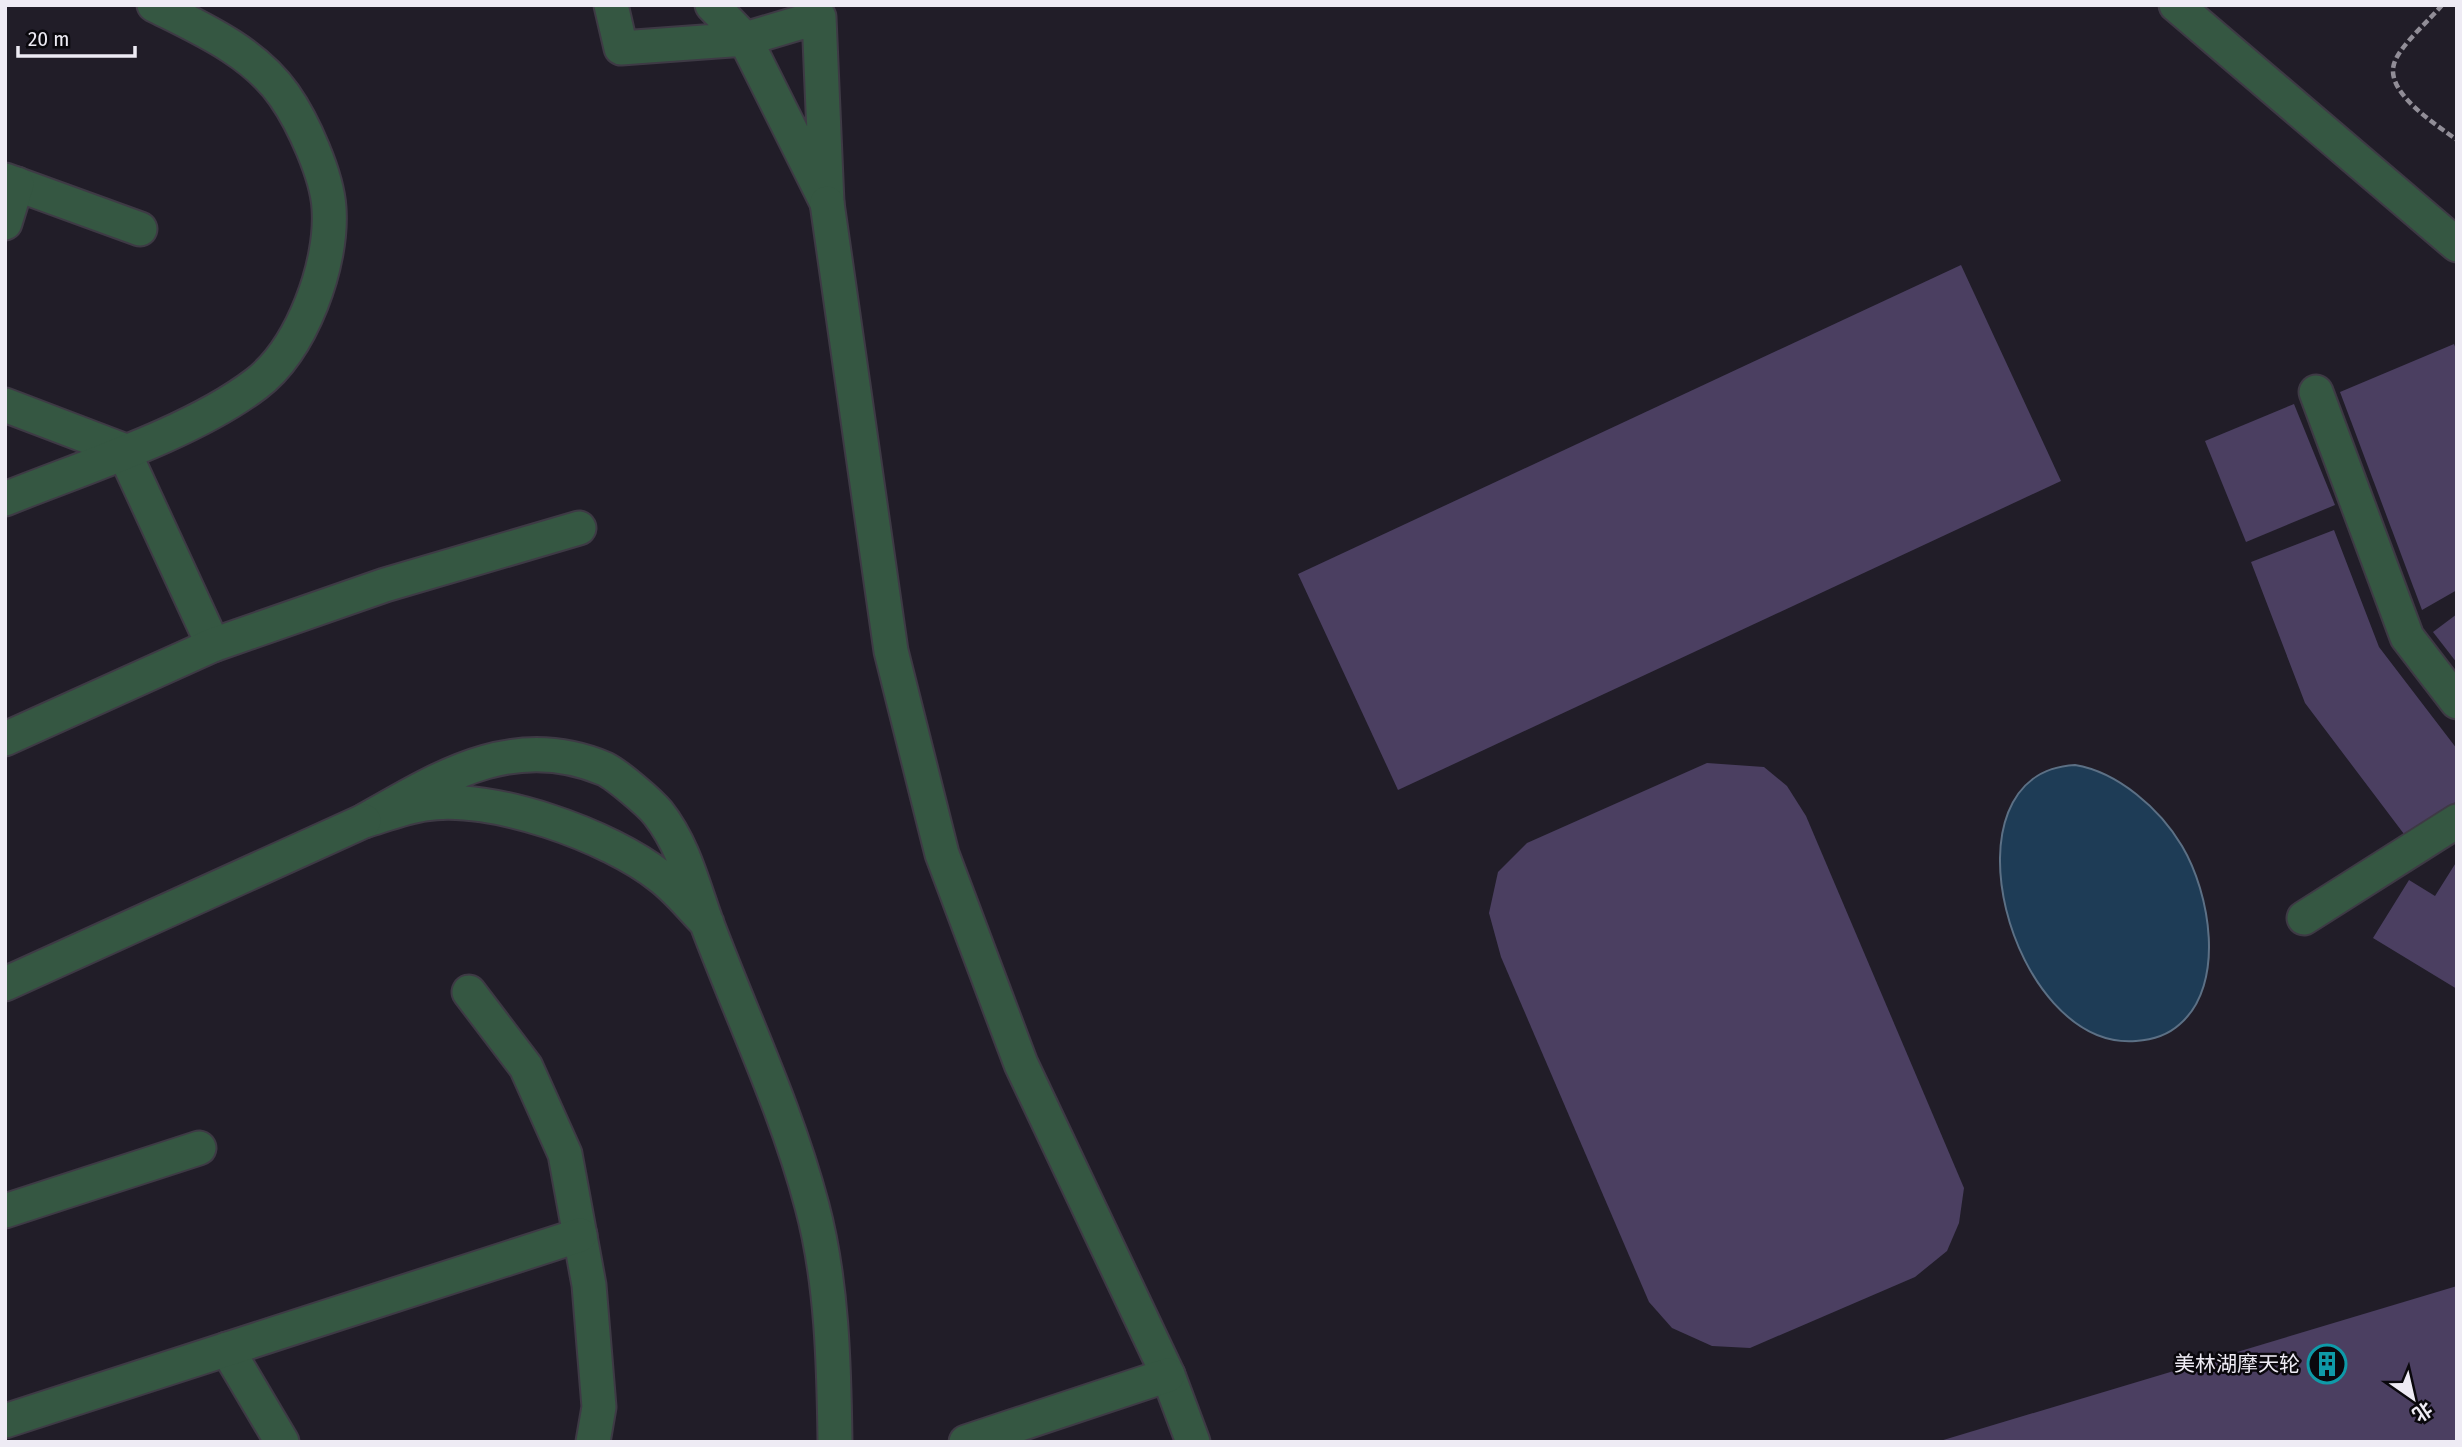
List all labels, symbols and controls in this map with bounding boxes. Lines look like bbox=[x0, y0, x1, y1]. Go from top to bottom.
scale bar bbox=[18, 14, 135, 58]
text: 20 m bbox=[28, 26, 69, 52]
building icon: 美林湖摩天轮 bbox=[2306, 1343, 2348, 1385]
place label: 美林湖摩天轮 bbox=[2174, 1351, 2300, 1377]
north arrow bbox=[2378, 1363, 2448, 1433]
text: 北 bbox=[2408, 1397, 2437, 1427]

